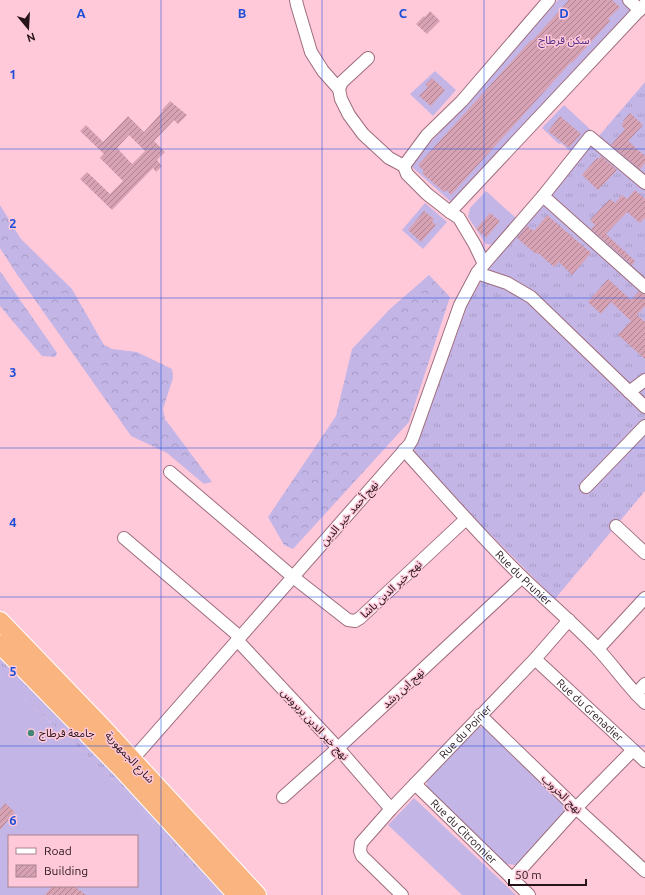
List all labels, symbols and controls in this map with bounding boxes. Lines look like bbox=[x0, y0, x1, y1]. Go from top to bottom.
text: A bbox=[76, 6, 86, 20]
text: B bbox=[238, 6, 247, 20]
text: C bbox=[399, 6, 408, 20]
text: D bbox=[559, 6, 569, 20]
north arrow bbox=[8, 8, 48, 48]
text: N bbox=[25, 31, 37, 44]
park label: سكن قرطاج bbox=[538, 34, 590, 48]
text: 1 bbox=[9, 67, 17, 81]
text: 2 bbox=[9, 216, 17, 230]
text: 3 bbox=[9, 365, 17, 379]
street label: نهج أحمد خير الدين bbox=[317, 478, 382, 549]
text: 4 bbox=[9, 515, 17, 529]
street label: Rue du Prunier bbox=[493, 548, 555, 608]
street label: نهج خير الدين باشا bbox=[358, 558, 425, 622]
text: 5 bbox=[9, 664, 17, 678]
street label: نهج ابن رشد bbox=[380, 666, 428, 712]
street label: Rue du Grenadier bbox=[554, 676, 626, 744]
street label: نهج خير الدين بربروس bbox=[277, 686, 351, 764]
street label: Rue du Poirier bbox=[437, 702, 494, 761]
place label: جامعة قرطاج bbox=[39, 727, 95, 741]
marker: جامعة قرطاج bbox=[26, 728, 36, 738]
street label: شارع الجمهورية bbox=[102, 729, 157, 787]
street label: نهج الخروب bbox=[538, 772, 584, 817]
street label: Rue du Citronnier bbox=[428, 797, 500, 867]
text: 6 bbox=[9, 813, 17, 827]
legend bbox=[8, 835, 138, 887]
text: Road bbox=[44, 844, 72, 857]
scale bar bbox=[509, 861, 586, 887]
text: Building bbox=[44, 864, 88, 877]
text: 50 m bbox=[515, 868, 542, 881]

